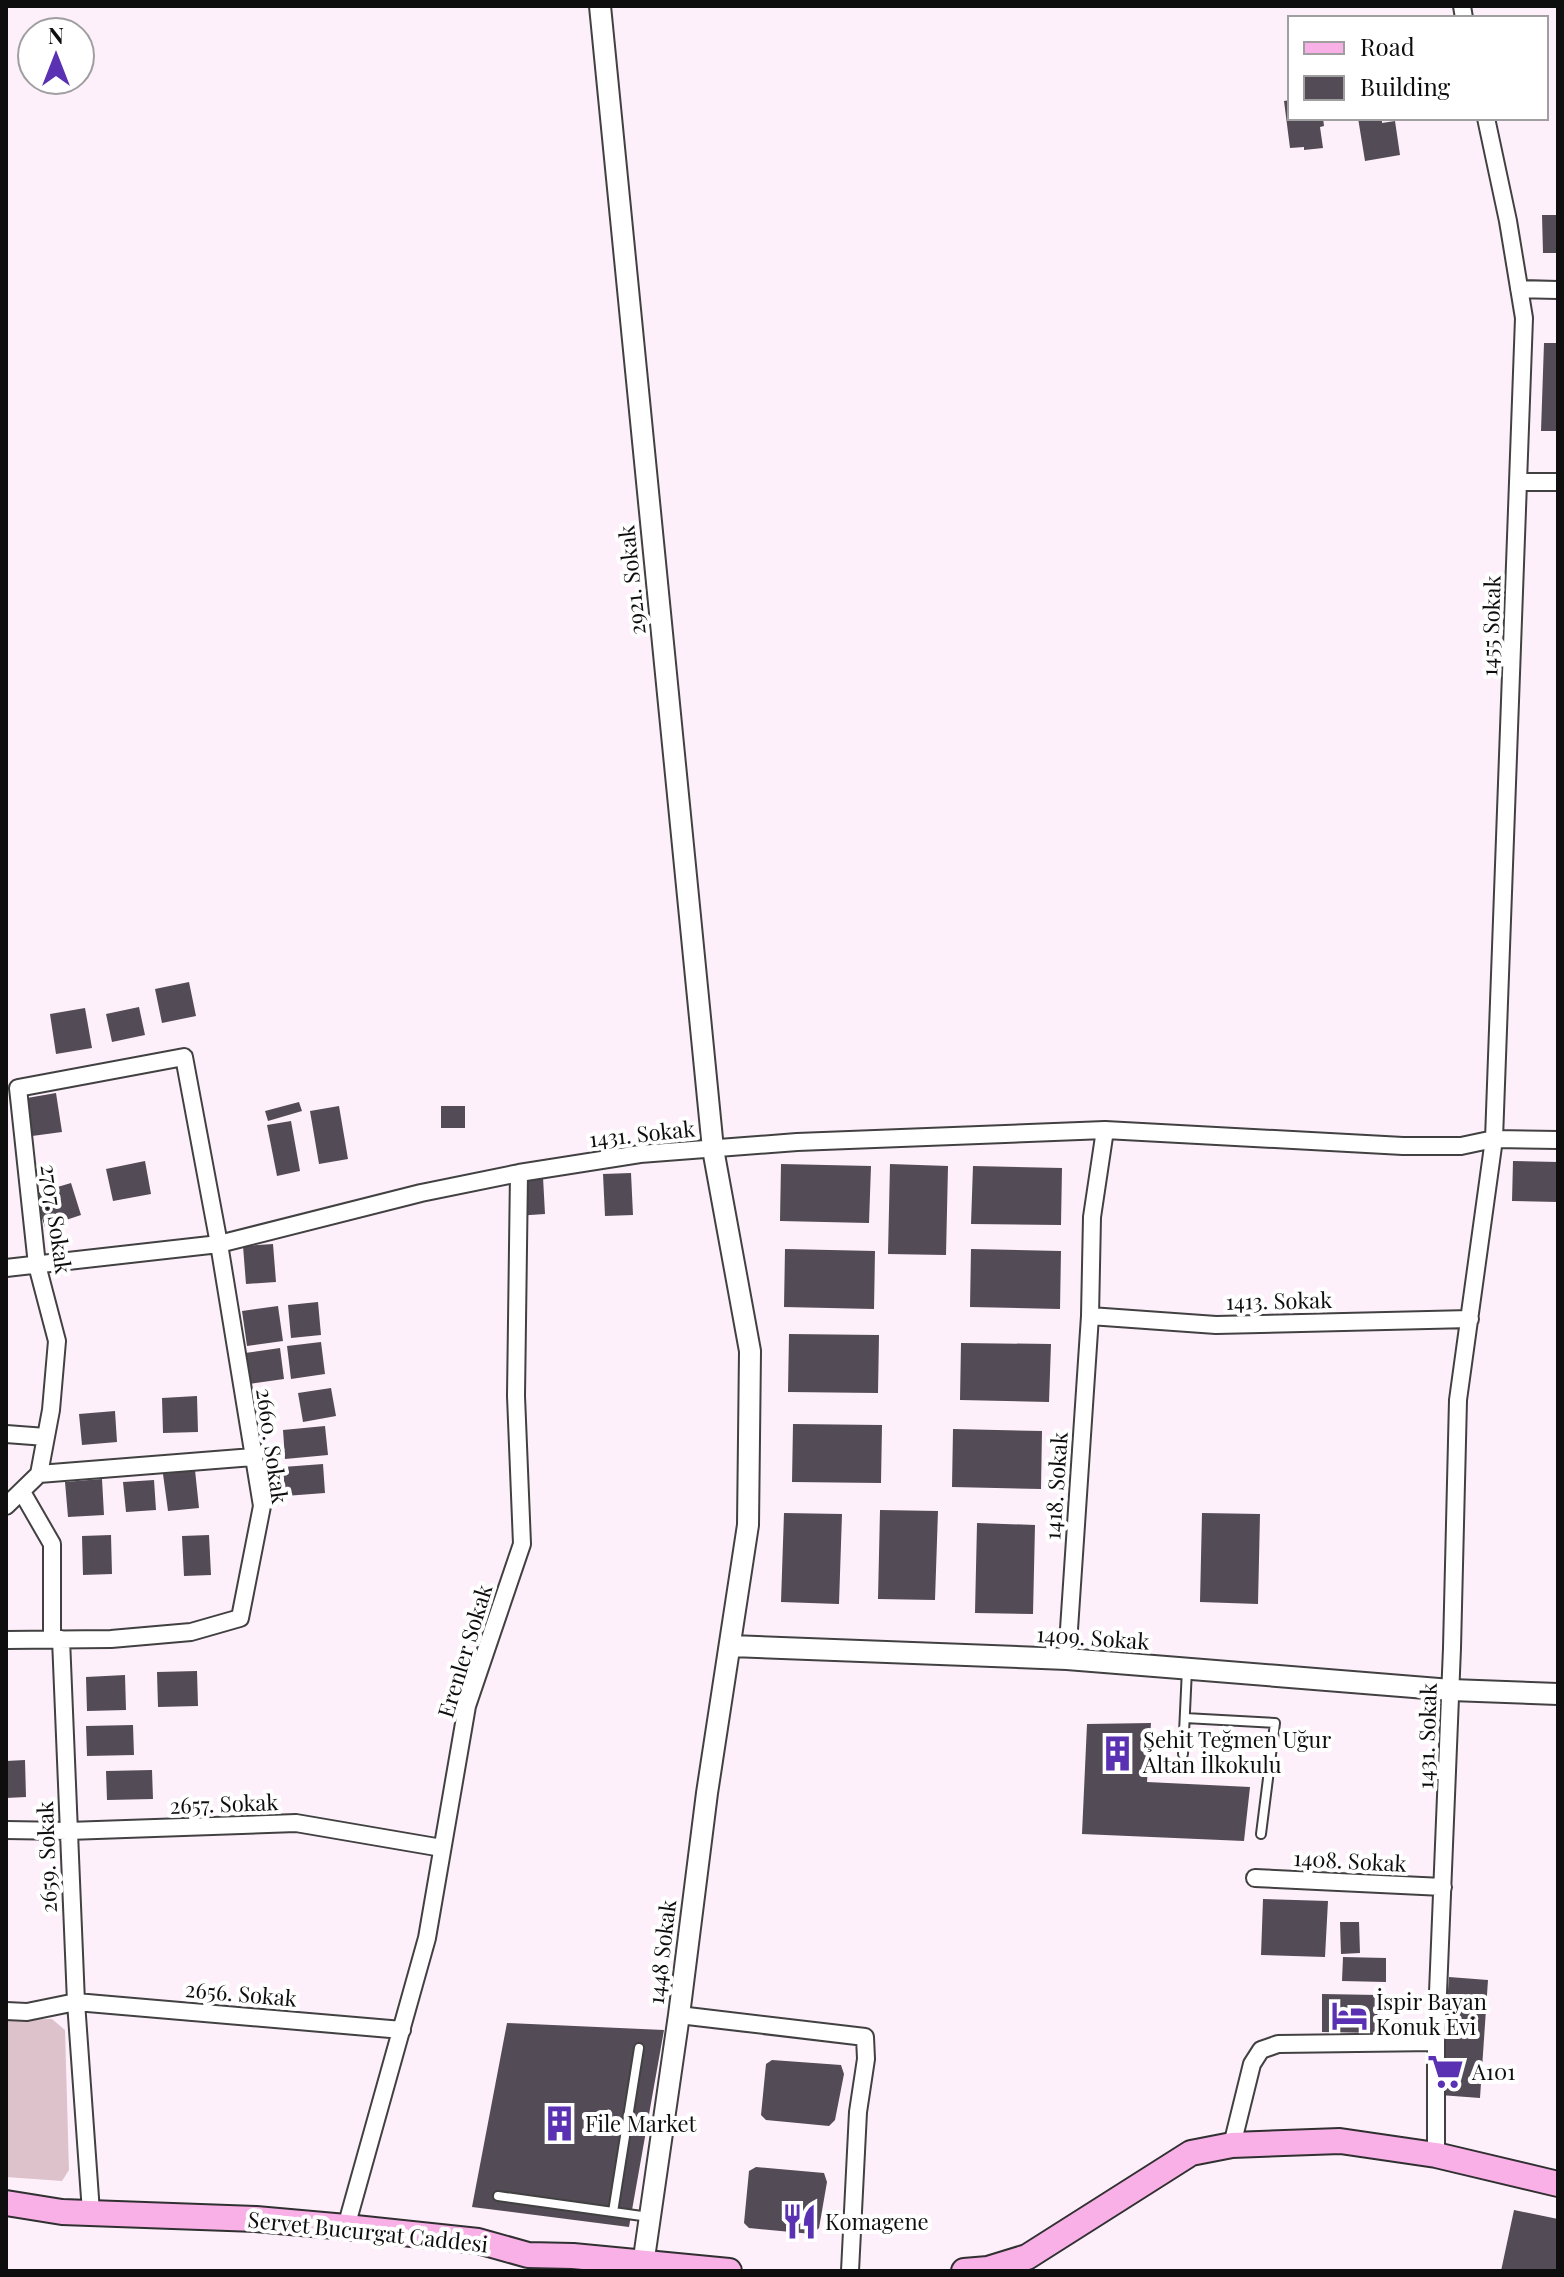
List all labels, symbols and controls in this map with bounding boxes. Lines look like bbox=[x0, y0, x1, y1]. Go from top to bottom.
north arrow bbox=[16, 16, 96, 96]
legend bbox=[1288, 16, 1548, 120]
text: N bbox=[48, 20, 64, 50]
text: Road bbox=[1360, 30, 1415, 62]
text: Building bbox=[1360, 70, 1451, 102]
street label: 2921. Sokak bbox=[610, 524, 652, 636]
street label: 1455 Sokak bbox=[1473, 575, 1507, 677]
street label: 1431. Sokak bbox=[587, 1113, 696, 1153]
street label: 2707. Sokak bbox=[34, 1162, 80, 1276]
street label: 1413. Sokak bbox=[1226, 1284, 1332, 1316]
street label: 2660. Sokak bbox=[250, 1386, 296, 1505]
street label: 1418. Sokak bbox=[1036, 1431, 1074, 1541]
street label: Erenler Sokak bbox=[430, 1580, 499, 1721]
street label: 1409. Sokak bbox=[1036, 1618, 1151, 1656]
street label: 1431. Sokak bbox=[1409, 1682, 1443, 1790]
place label: Şehit Teğmen Uğur Altan İlkokulu bbox=[1142, 1724, 1331, 1779]
building icon: Şehit Teğmen Uğur Altan İlkokulu bbox=[1098, 1734, 1136, 1772]
street label: 2657. Sokak bbox=[169, 1786, 279, 1820]
street label: 2659. Sokak bbox=[29, 1801, 63, 1913]
street label: 1408. Sokak bbox=[1293, 1842, 1407, 1878]
street label: 1448 Sokak bbox=[640, 1898, 682, 2006]
street label: 2656. Sokak bbox=[184, 1973, 298, 2013]
place label: İspir Bayan Konuk Evi bbox=[1376, 1986, 1487, 2041]
hotel icon: İspir Bayan Konuk Evi bbox=[1331, 1996, 1369, 2034]
supermarket icon: A101 bbox=[1427, 2053, 1465, 2091]
place label: A101 bbox=[1471, 2056, 1515, 2086]
building icon: File Market bbox=[540, 2105, 578, 2143]
place label: File Market bbox=[585, 2108, 698, 2138]
street label: Servet Bucurgat Caddesi bbox=[246, 2203, 490, 2259]
restaurant icon: Komagene bbox=[780, 2203, 818, 2241]
place label: Komagene bbox=[825, 2206, 929, 2236]

